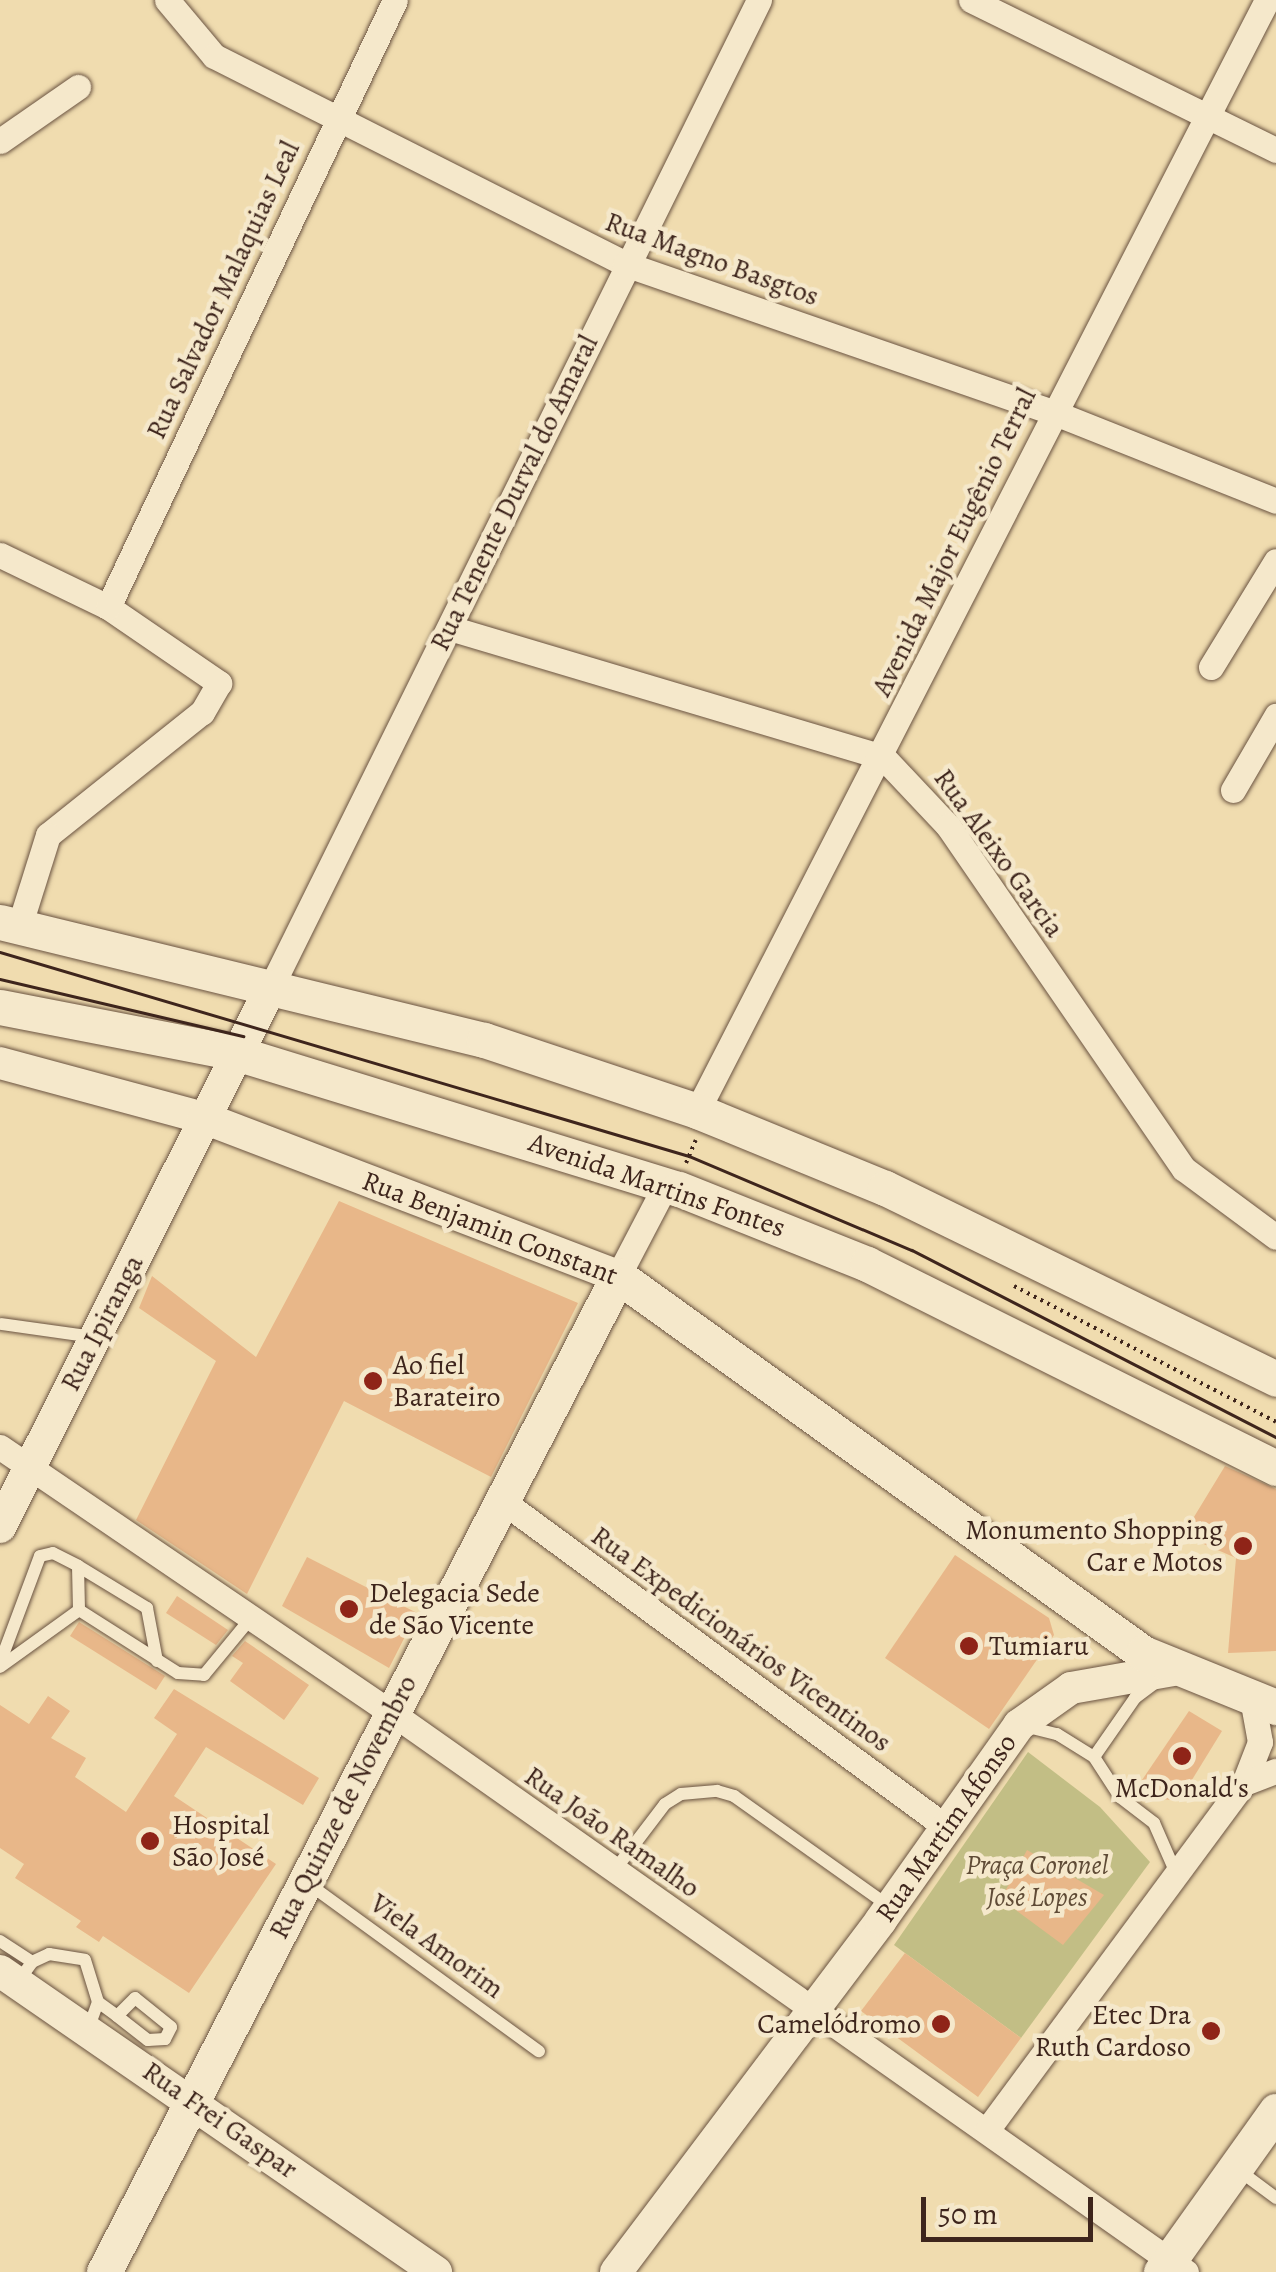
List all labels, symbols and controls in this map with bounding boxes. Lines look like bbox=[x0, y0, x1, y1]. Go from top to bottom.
street label: Rua Salvador Malaquias Leal bbox=[139, 136, 307, 444]
street label: Rua Magno Basgtos bbox=[601, 205, 823, 313]
street label: Rua Tenente Durval do Amaral bbox=[423, 330, 605, 656]
street label: Avenida Major Eugênio Terral bbox=[865, 382, 1043, 702]
street label: Rua Aleixo Garcia bbox=[927, 762, 1071, 944]
street label: Avenida Martins Fontes bbox=[524, 1125, 790, 1245]
street label: Rua Benjamin Constant bbox=[358, 1164, 622, 1292]
street label: Rua Ipiranga bbox=[53, 1249, 151, 1397]
place label: Ao fiel Barateiro bbox=[393, 1348, 500, 1414]
marker: Ao fiel Barateiro bbox=[362, 1370, 384, 1392]
place label: Monumento Shopping Car e Motos bbox=[965, 1513, 1223, 1579]
street label: Rua Expedicionários Vicentinos bbox=[585, 1519, 897, 1759]
marker: Monumento Shopping Car e Motos bbox=[1232, 1535, 1254, 1557]
place label: Delegacia Sede de São Vicente bbox=[369, 1576, 540, 1642]
marker: Delegacia Sede de São Vicente bbox=[338, 1598, 360, 1620]
place label: Tumiaru bbox=[989, 1629, 1089, 1663]
marker: Tumiaru bbox=[958, 1635, 980, 1657]
street label: Rua Quinze de Novembro bbox=[262, 1669, 424, 1945]
street label: Rua Martim Afonso bbox=[868, 1727, 1024, 1929]
marker: McDonald's bbox=[1171, 1745, 1193, 1767]
street label: Rua João Ramalho bbox=[518, 1759, 706, 1905]
place label: McDonald's bbox=[1115, 1771, 1249, 1805]
place label: Hospital São José bbox=[172, 1808, 270, 1874]
marker: Hospital São José bbox=[137, 1828, 163, 1854]
park label: Praça Coronel José Lopes bbox=[965, 1848, 1109, 1914]
street label: Viela Amorim bbox=[364, 1886, 510, 2006]
place label: Etec Dra Ruth Cardoso bbox=[1035, 1998, 1191, 2064]
place label: Camelódromo bbox=[757, 2007, 921, 2041]
marker: Camelódromo bbox=[930, 2013, 952, 2035]
marker: Etec Dra Ruth Cardoso bbox=[1200, 2020, 1222, 2042]
street label: Rua Frei Gaspar bbox=[136, 2054, 304, 2186]
scale bar bbox=[926, 2177, 1098, 2239]
text: 50 m bbox=[938, 2194, 998, 2234]

